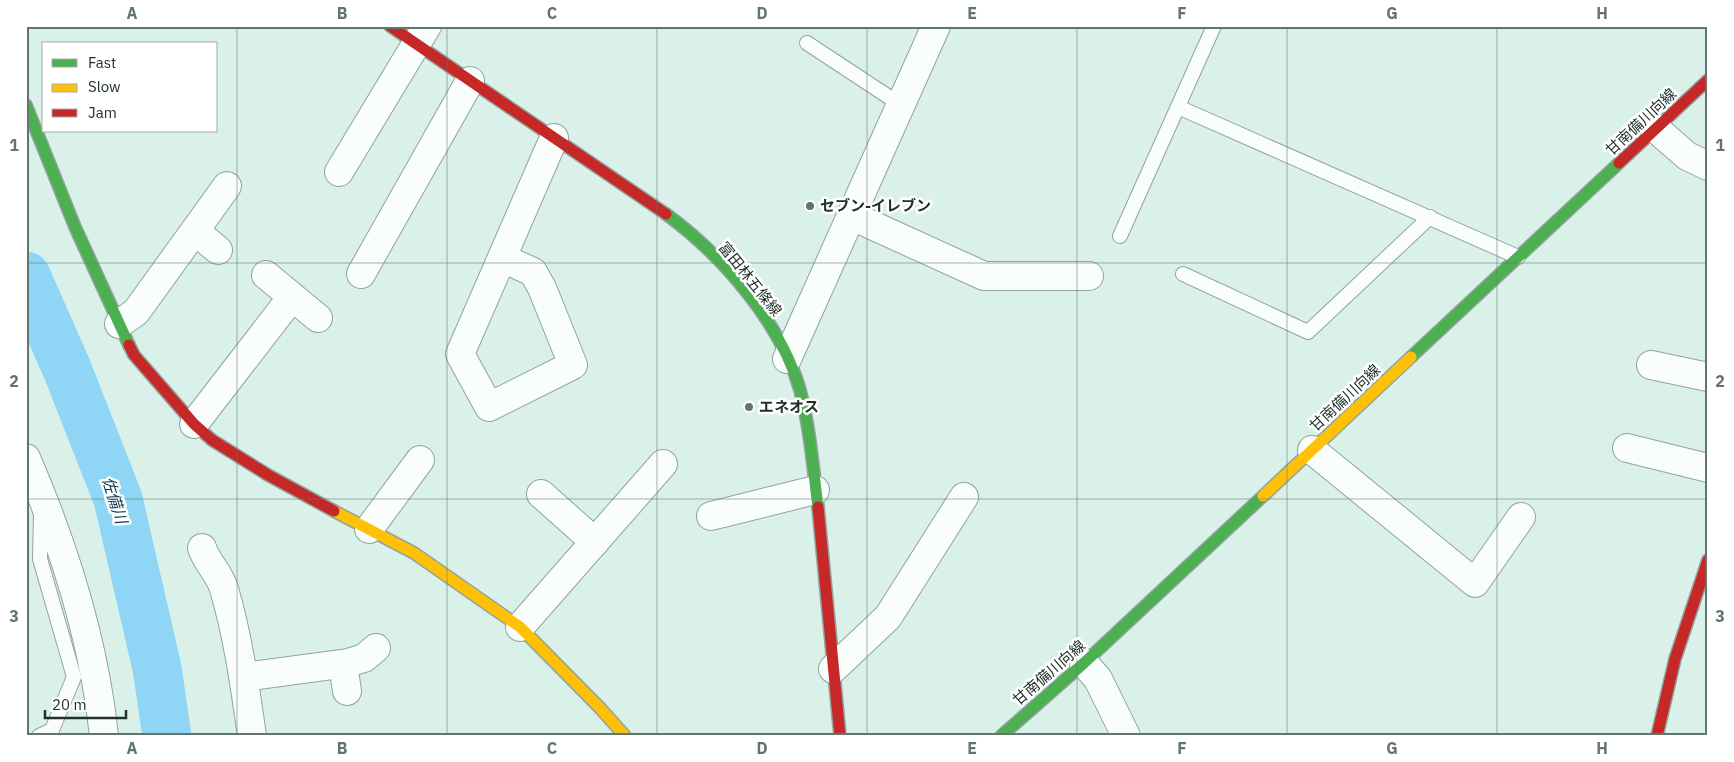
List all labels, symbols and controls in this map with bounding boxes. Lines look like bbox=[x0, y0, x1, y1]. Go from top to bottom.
text: A bbox=[127, 3, 138, 23]
text: B bbox=[337, 3, 348, 23]
text: C bbox=[547, 3, 557, 23]
text: D bbox=[756, 3, 768, 23]
text: E bbox=[967, 3, 977, 23]
text: F bbox=[1177, 3, 1187, 23]
text: G bbox=[1386, 3, 1398, 23]
text: H bbox=[1596, 3, 1608, 23]
legend bbox=[42, 42, 218, 132]
text: Fast bbox=[88, 53, 116, 72]
text: Slow bbox=[88, 77, 121, 96]
street label: 甘南備川向線 bbox=[1601, 84, 1680, 159]
text: Jam bbox=[88, 103, 117, 122]
text: 1 bbox=[9, 135, 19, 155]
text: 1 bbox=[1715, 135, 1725, 155]
place label: セブン-イレブン bbox=[820, 196, 931, 215]
marker: セブン-イレブン bbox=[804, 200, 816, 212]
street label: 富田林五條線 bbox=[715, 238, 786, 320]
street label: 甘南備川向線 bbox=[1305, 360, 1384, 435]
text: 2 bbox=[9, 371, 19, 391]
text: 2 bbox=[1715, 371, 1725, 391]
place label: エネオス bbox=[759, 397, 819, 416]
marker: エネオス bbox=[743, 401, 755, 413]
water label: 佐備川 bbox=[98, 474, 133, 528]
text: 3 bbox=[9, 606, 19, 626]
text: 3 bbox=[1715, 606, 1725, 626]
street label: 甘南備川向線 bbox=[1008, 636, 1089, 709]
scale bar bbox=[45, 687, 126, 719]
text: 20 m bbox=[52, 695, 87, 714]
text: A bbox=[127, 738, 138, 758]
text: B bbox=[337, 738, 348, 758]
text: C bbox=[547, 738, 557, 758]
text: D bbox=[756, 738, 768, 758]
text: E bbox=[967, 738, 977, 758]
text: F bbox=[1177, 738, 1187, 758]
text: G bbox=[1386, 738, 1398, 758]
text: H bbox=[1596, 738, 1608, 758]

